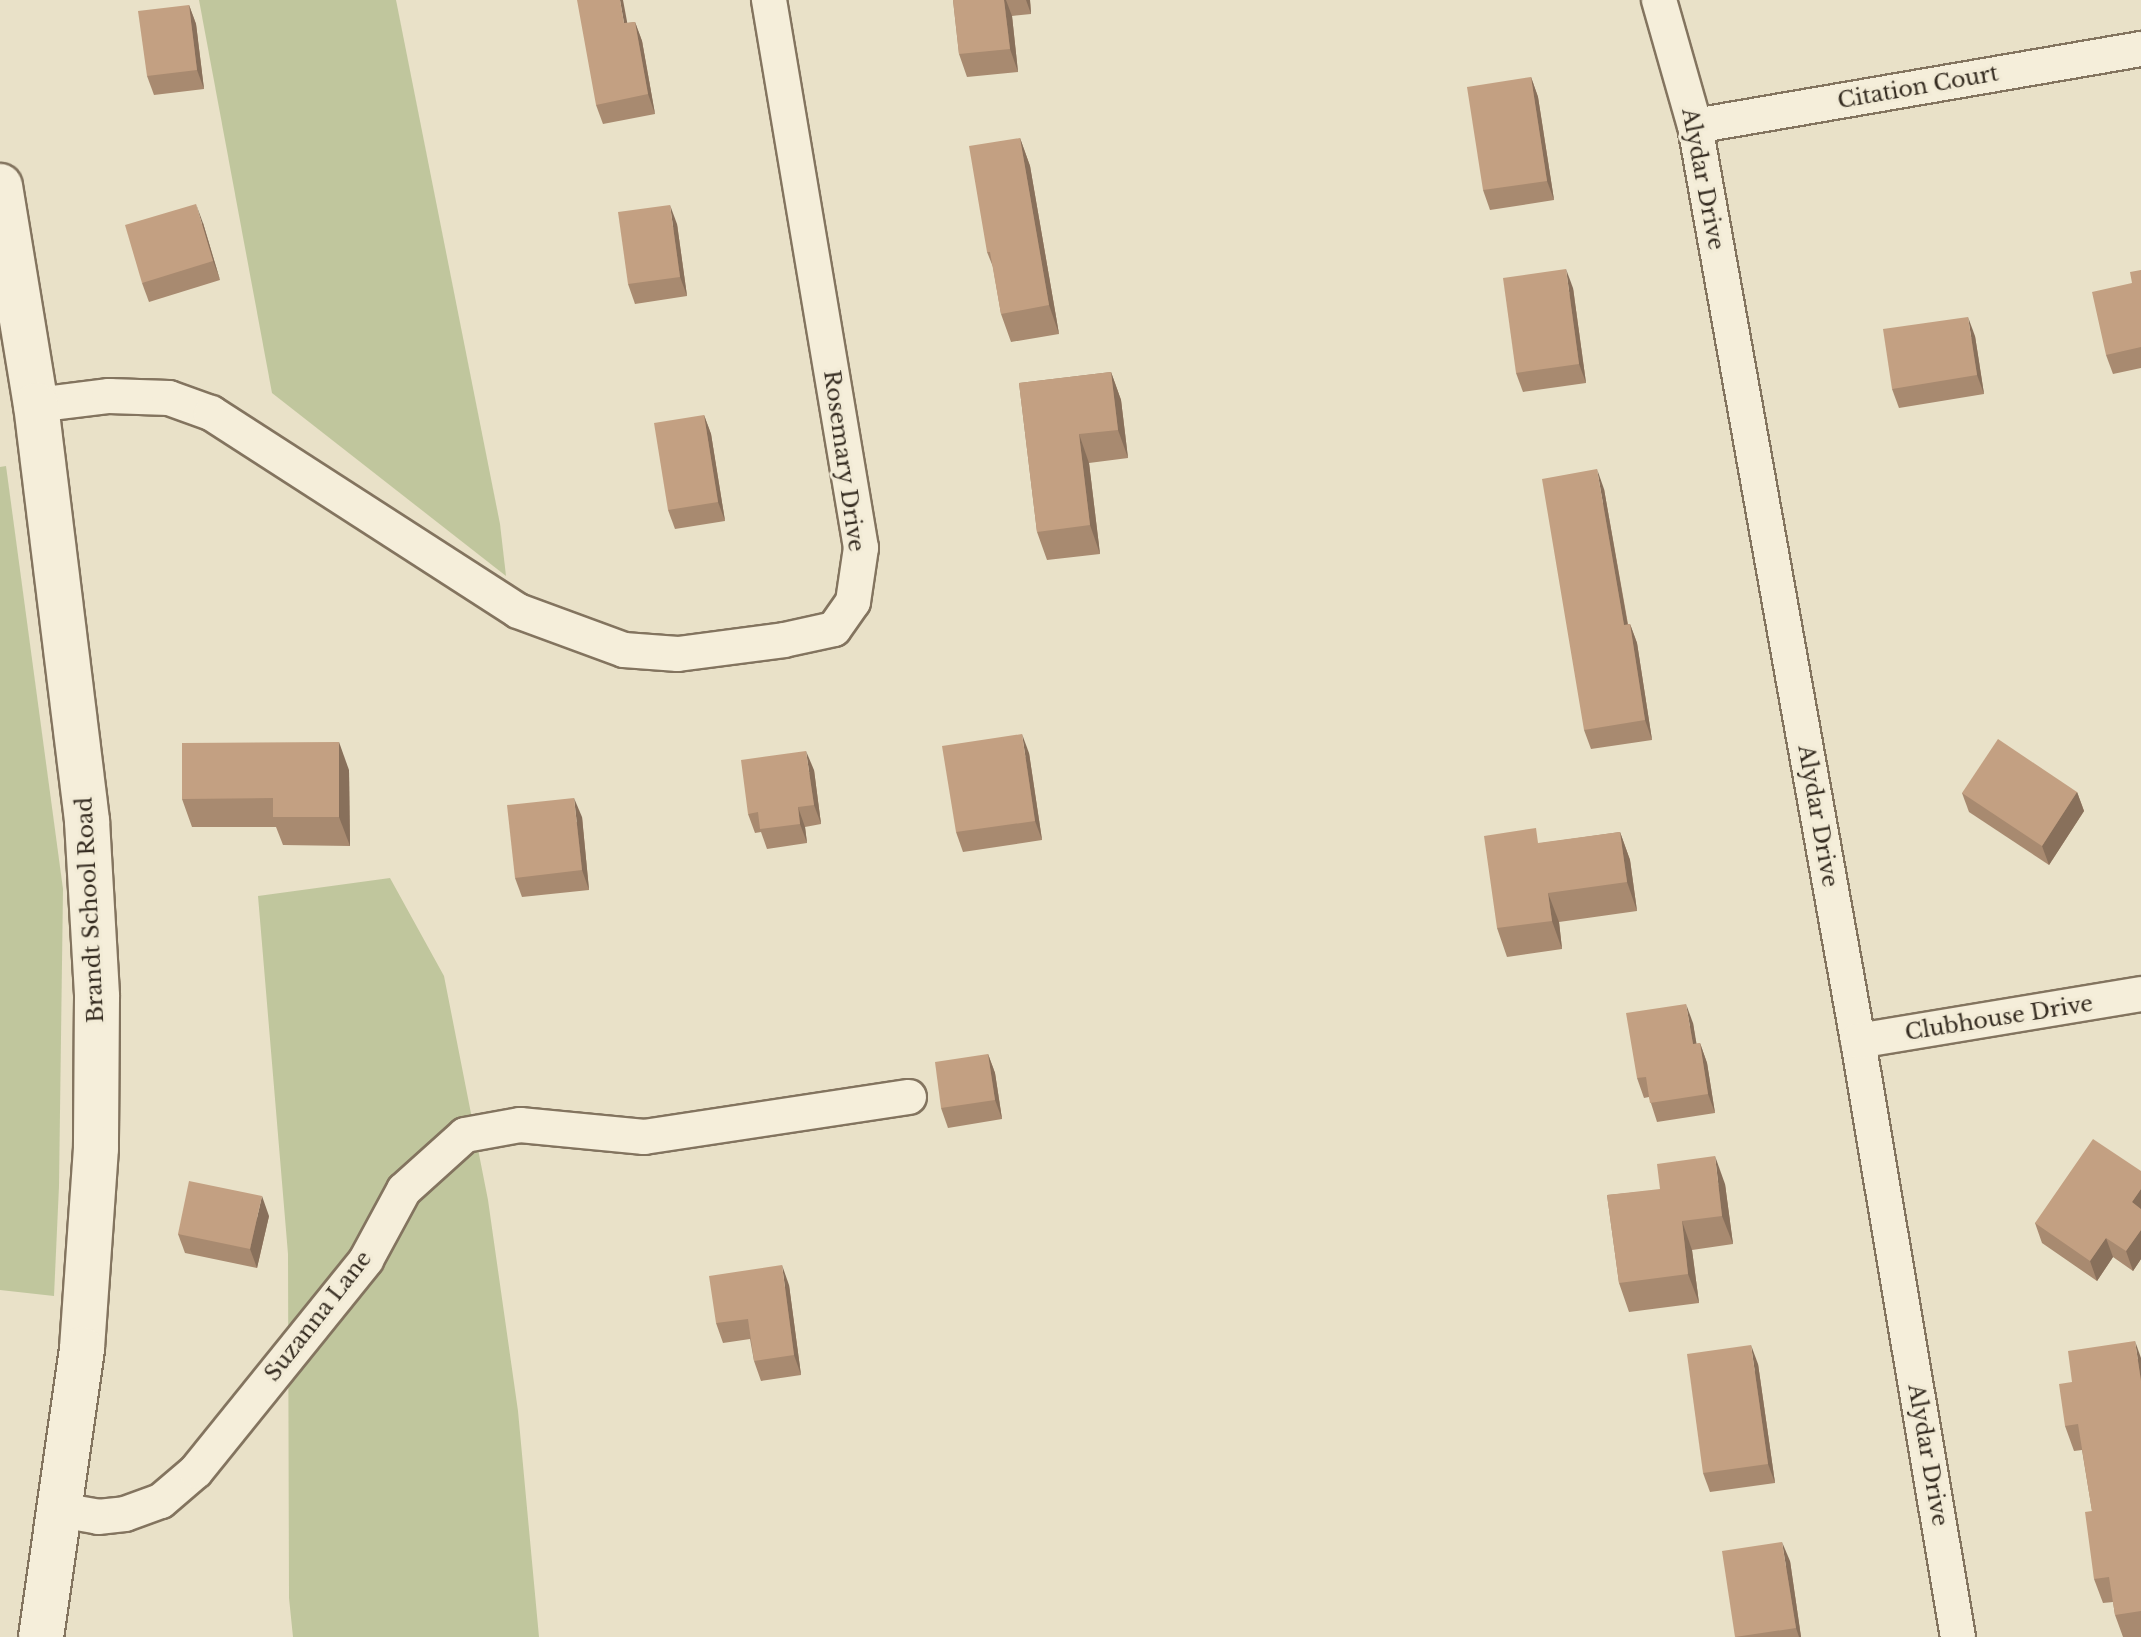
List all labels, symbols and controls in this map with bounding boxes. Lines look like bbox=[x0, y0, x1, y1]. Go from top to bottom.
street label: Citation Court bbox=[1835, 60, 2001, 114]
street label: Alydar Drive bbox=[1676, 106, 1730, 252]
street label: Rosemary Drive bbox=[818, 368, 870, 554]
street label: Alydar Drive bbox=[1792, 743, 1844, 889]
street label: Brandt School Road bbox=[71, 796, 109, 1024]
street label: Clubhouse Drive bbox=[1903, 990, 2095, 1046]
street label: Suzanna Lane bbox=[259, 1246, 377, 1386]
street label: Alydar Drive bbox=[1902, 1382, 1954, 1528]

